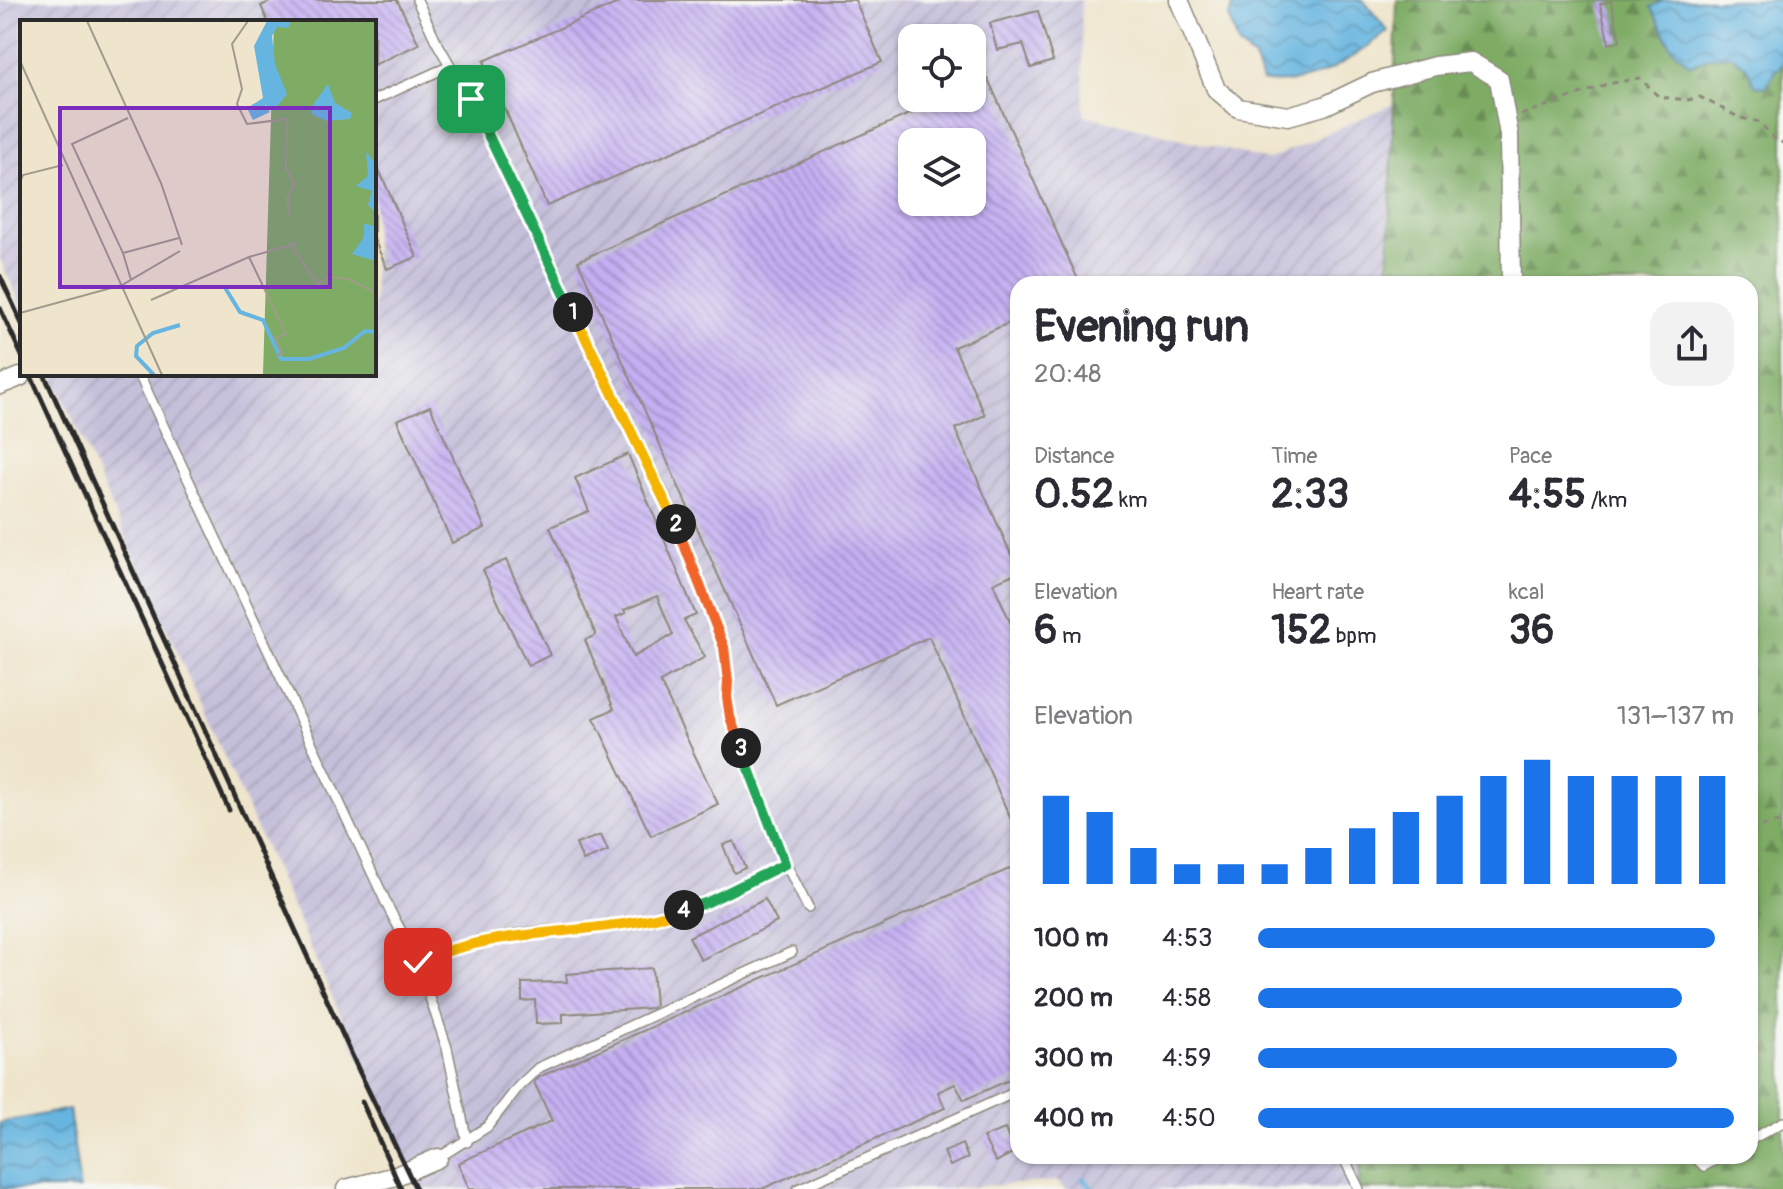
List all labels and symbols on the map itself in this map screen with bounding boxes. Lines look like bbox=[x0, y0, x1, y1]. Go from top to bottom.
inset map bbox=[20, 20, 376, 376]
pin bbox=[437, 65, 505, 133]
pin: 1 bbox=[553, 292, 593, 332]
pin: 2 bbox=[656, 504, 696, 544]
pin: 3 bbox=[721, 728, 761, 768]
pin: 4 bbox=[664, 890, 704, 930]
pin bbox=[384, 928, 452, 996]

